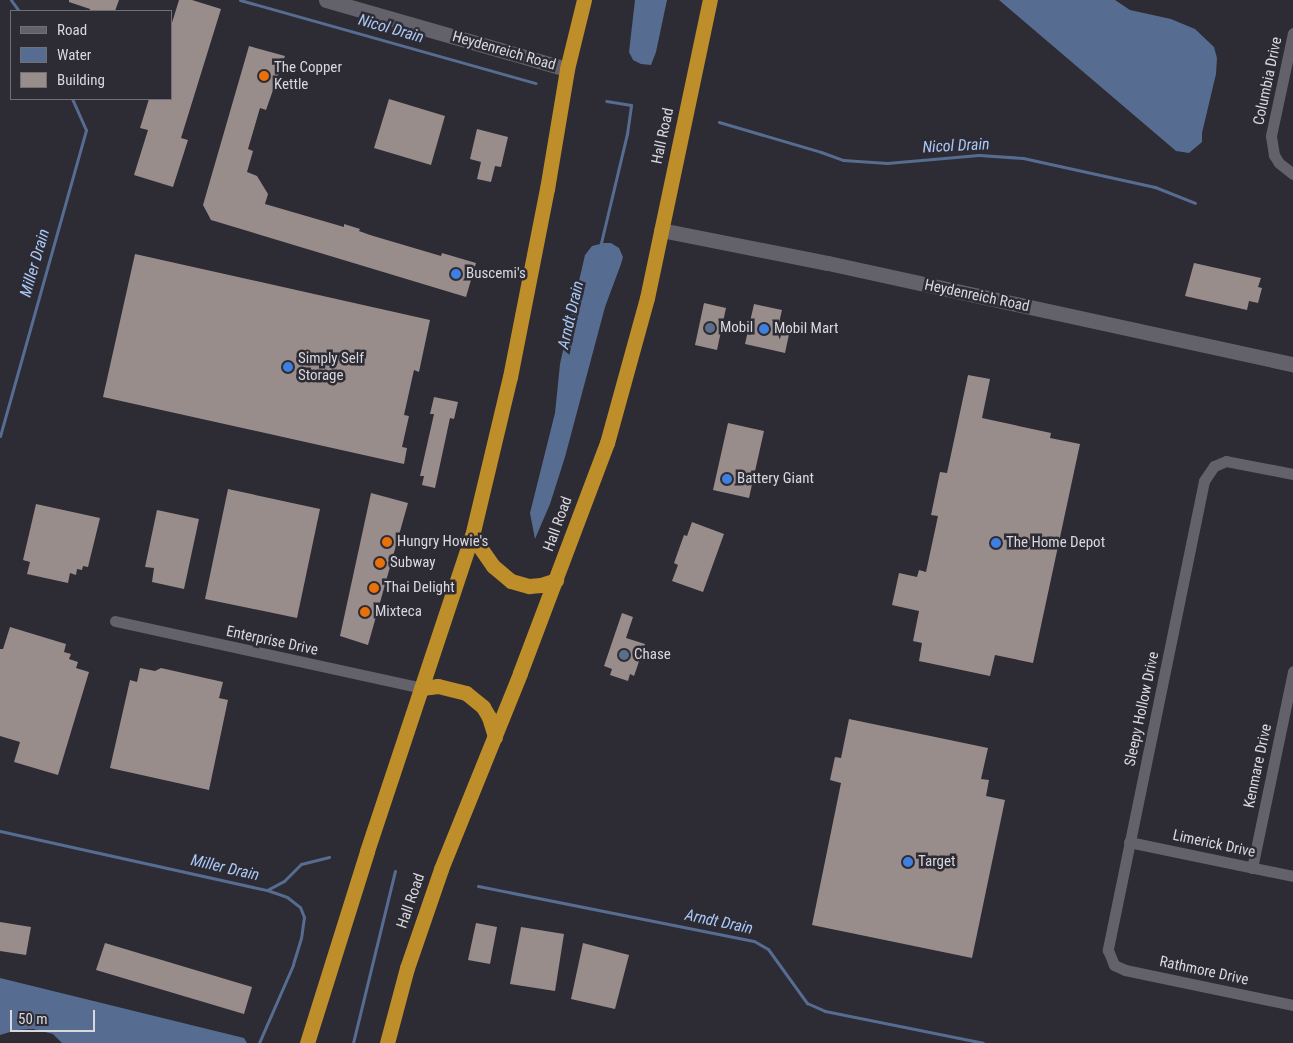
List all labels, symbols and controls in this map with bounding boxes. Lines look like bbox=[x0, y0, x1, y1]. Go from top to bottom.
legend bbox=[10, 10, 172, 100]
water label: Nicol Drain bbox=[356, 11, 426, 47]
text: Road bbox=[57, 21, 87, 39]
street label: Heydenreich Road bbox=[450, 28, 558, 74]
street label: Columbia Drive bbox=[1250, 35, 1286, 127]
text: Water bbox=[57, 46, 91, 64]
place label: The Copper Kettle bbox=[274, 58, 342, 93]
marker: The Copper Kettle bbox=[258, 70, 270, 82]
text: Building bbox=[57, 71, 105, 89]
street label: Hall Road bbox=[648, 106, 678, 166]
water label: Nicol Drain bbox=[922, 135, 990, 157]
water label: Miller Drain bbox=[16, 227, 54, 299]
place label: Buscemi's bbox=[466, 265, 526, 283]
marker: Buscemi's bbox=[450, 268, 462, 280]
street label: Heydenreich Road bbox=[923, 276, 1031, 316]
water label: Arndt Drain bbox=[554, 279, 588, 351]
place label: Mobil bbox=[720, 319, 753, 337]
place label: Mobil Mart bbox=[774, 320, 838, 338]
marker: Mobil bbox=[704, 322, 716, 334]
marker: Mobil Mart bbox=[758, 323, 770, 335]
place label: Simply Self Storage bbox=[298, 349, 364, 384]
marker: Simply Self Storage bbox=[282, 361, 294, 373]
place label: Battery Giant bbox=[737, 470, 814, 488]
marker: Battery Giant bbox=[721, 473, 733, 485]
street label: Hall Road bbox=[540, 494, 576, 554]
place label: Hungry Howie's bbox=[397, 533, 488, 551]
place label: The Home Depot bbox=[1006, 534, 1105, 552]
marker: Hungry Howie's bbox=[381, 536, 393, 548]
marker: The Home Depot bbox=[990, 537, 1002, 549]
place label: Subway bbox=[390, 554, 435, 572]
marker: Subway bbox=[374, 557, 386, 569]
place label: Thai Delight bbox=[384, 579, 455, 597]
marker: Thai Delight bbox=[368, 582, 380, 594]
place label: Mixteca bbox=[375, 603, 422, 621]
marker: Mixteca bbox=[359, 606, 371, 618]
street label: Enterprise Drive bbox=[224, 622, 320, 660]
place label: Chase bbox=[634, 646, 671, 664]
marker: Chase bbox=[618, 649, 630, 661]
street label: Sleepy Hollow Drive bbox=[1121, 650, 1163, 768]
street label: Kenmare Drive bbox=[1240, 722, 1276, 810]
street label: Limerick Drive bbox=[1171, 826, 1257, 862]
water label: Miller Drain bbox=[189, 851, 261, 885]
place label: Target bbox=[918, 853, 955, 871]
marker: Target bbox=[902, 856, 914, 868]
street label: Hall Road bbox=[393, 871, 429, 931]
water label: Arndt Drain bbox=[683, 905, 755, 939]
street label: Rathmore Drive bbox=[1158, 953, 1250, 989]
scale bar bbox=[12, 1000, 98, 1032]
text: 50 m bbox=[18, 1010, 48, 1028]

